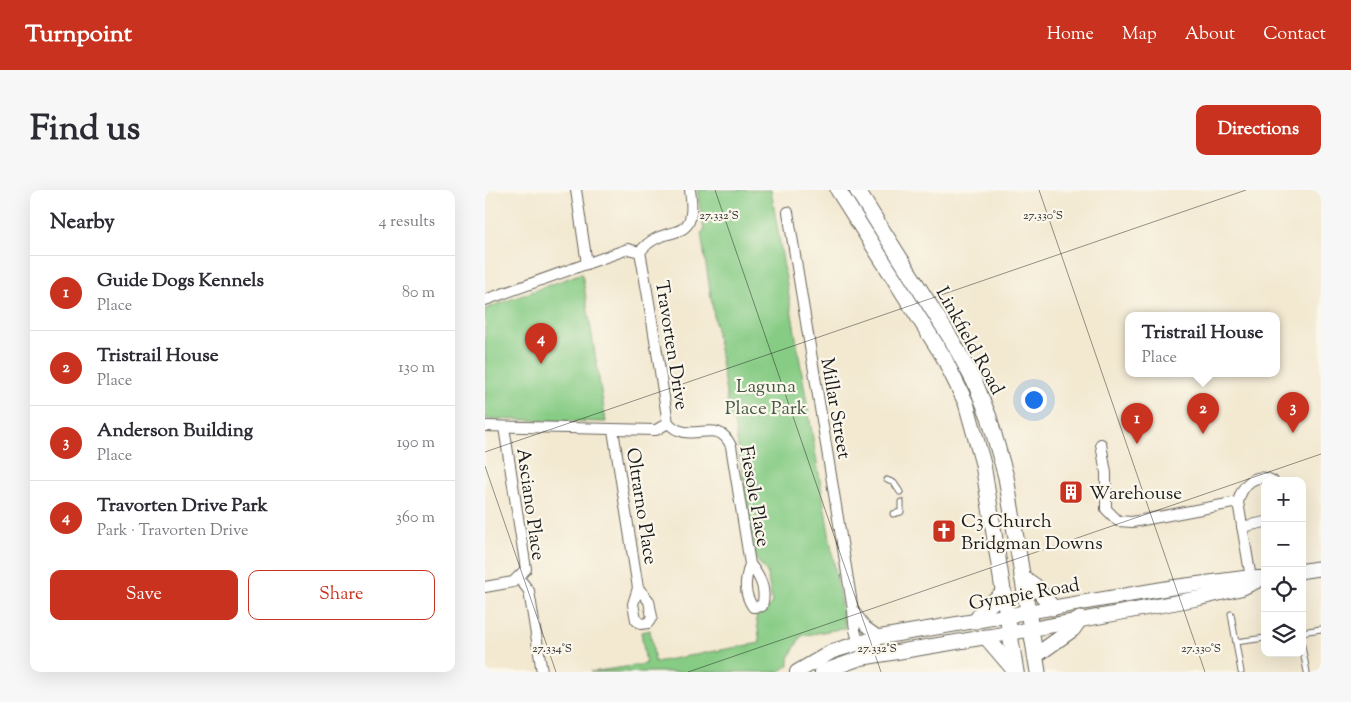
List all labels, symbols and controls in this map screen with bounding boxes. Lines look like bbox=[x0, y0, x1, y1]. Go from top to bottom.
text: Turnpoint bbox=[25, 18, 132, 52]
text: Home bbox=[1047, 22, 1094, 48]
text: Map bbox=[1122, 22, 1157, 48]
text: About bbox=[1185, 22, 1235, 48]
text: Contact bbox=[1263, 22, 1326, 48]
text: Find us bbox=[30, 105, 140, 156]
button: Directions bbox=[1196, 105, 1321, 155]
text: 27.332°S bbox=[699, 207, 739, 225]
text: 27.330°S bbox=[1023, 207, 1063, 225]
text: Nearby bbox=[50, 208, 115, 238]
text: 4 results bbox=[379, 211, 435, 234]
text: Guide Dogs Kennels bbox=[97, 268, 264, 295]
street label: Travorten Drive bbox=[647, 279, 694, 412]
text: 1 bbox=[63, 282, 69, 305]
text: 80 m bbox=[402, 282, 435, 305]
street label: Linkfield Road bbox=[928, 282, 1010, 401]
text: Place bbox=[97, 295, 132, 318]
popup bbox=[1125, 312, 1280, 377]
text: Tristrail House bbox=[1142, 320, 1263, 347]
pin: 4 bbox=[525, 323, 557, 364]
text: Tristrail House bbox=[97, 343, 219, 370]
text: Place bbox=[1142, 347, 1177, 370]
street label: Millar Street bbox=[812, 356, 857, 462]
text: 2 bbox=[62, 357, 70, 380]
text: 130 m bbox=[398, 357, 435, 380]
text: Place bbox=[97, 370, 132, 393]
park label: Laguna Place Park bbox=[725, 374, 808, 423]
your location bbox=[1021, 387, 1047, 413]
pin: 3 bbox=[1277, 392, 1309, 433]
pin: 2 bbox=[1187, 393, 1219, 434]
pin: 1 bbox=[1121, 403, 1153, 444]
text: Anderson Building bbox=[97, 418, 253, 445]
text: 3 bbox=[63, 432, 69, 455]
text: 190 m bbox=[397, 432, 435, 455]
street label: Fiesole Place bbox=[731, 444, 776, 549]
text: Place bbox=[97, 445, 132, 468]
street label: Asciano Place bbox=[508, 446, 551, 562]
street label: Oltrarno Place bbox=[618, 446, 663, 567]
map controls bbox=[1261, 477, 1306, 657]
button: + bbox=[1261, 477, 1306, 522]
building icon: Warehouse bbox=[1058, 479, 1084, 505]
place label: Warehouse bbox=[1089, 481, 1182, 508]
text: Travorten Drive Park bbox=[97, 493, 268, 520]
text: 4 bbox=[62, 507, 70, 530]
text: 360 m bbox=[396, 507, 435, 530]
place label: C3 Church Bridgman Downs bbox=[961, 509, 1103, 558]
church icon: C3 Church Bridgman Downs bbox=[931, 518, 957, 544]
text: Park · Travorten Drive bbox=[97, 520, 248, 543]
button: − bbox=[1261, 522, 1306, 567]
button: locate bbox=[1261, 567, 1306, 612]
button: Save bbox=[50, 570, 238, 620]
button: Share bbox=[248, 570, 435, 620]
street label: Gympie Road bbox=[967, 572, 1082, 618]
button: layers bbox=[1261, 612, 1306, 657]
text: 27.334°S bbox=[532, 640, 572, 658]
text: 27.332°S bbox=[857, 640, 897, 658]
text: 27.330°S bbox=[1181, 640, 1221, 658]

